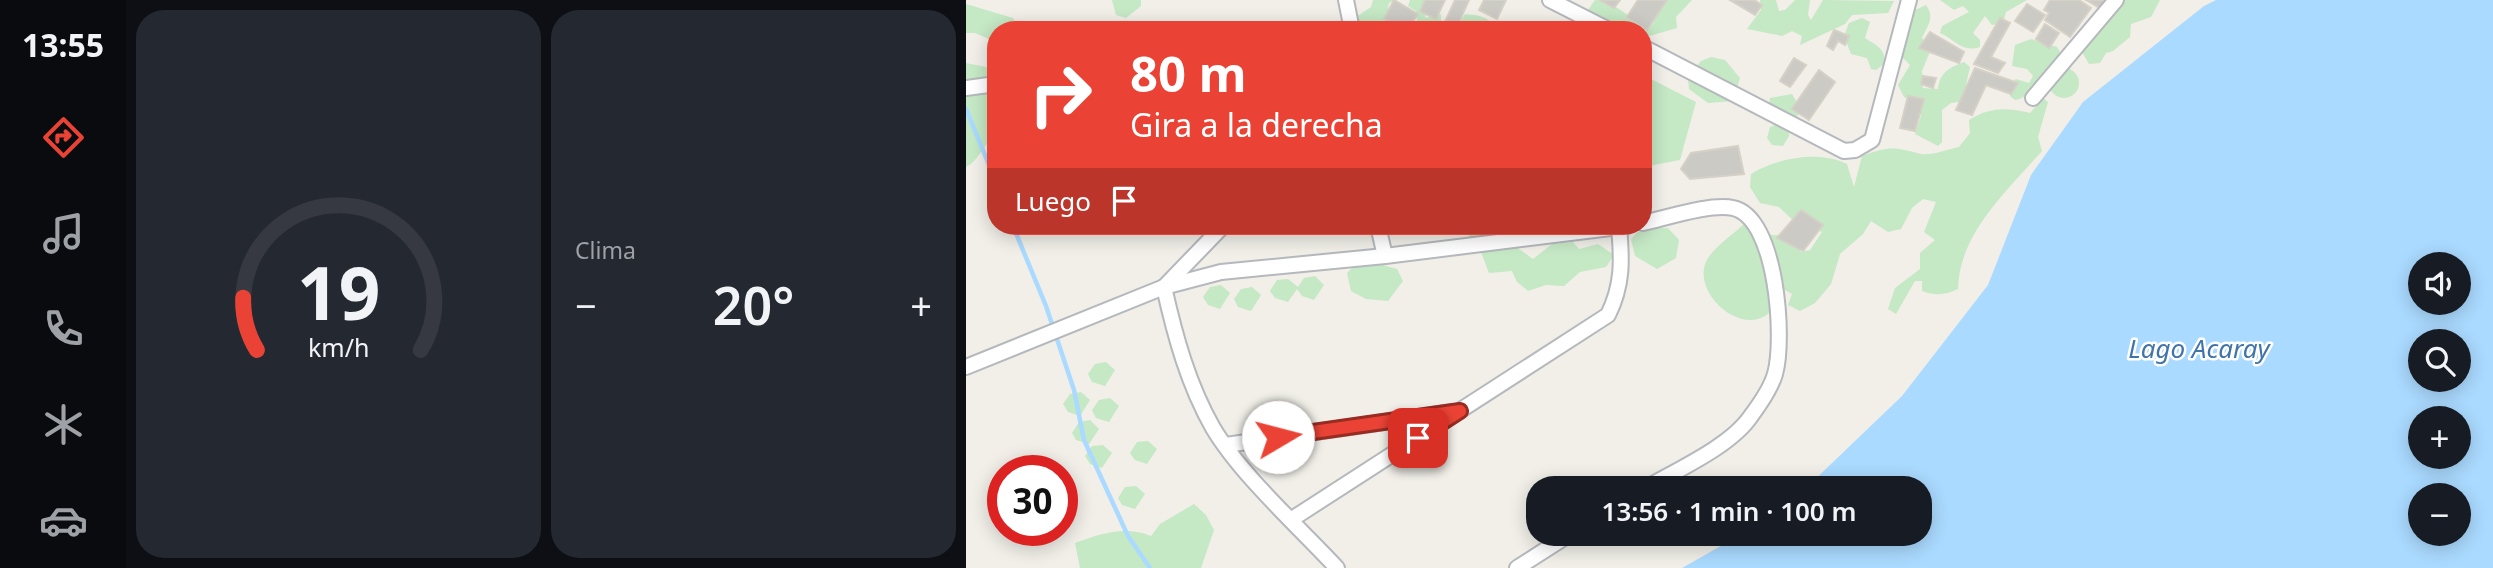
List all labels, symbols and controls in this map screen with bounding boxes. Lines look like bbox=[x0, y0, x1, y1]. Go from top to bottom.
text: 13:55 bbox=[22, 23, 104, 66]
text: 80 m bbox=[1130, 40, 1247, 106]
icon: right bbox=[1015, 49, 1106, 140]
text: Gira a la derecha bbox=[1130, 103, 1383, 146]
icon: directions bbox=[39, 113, 88, 162]
icon: arrive bbox=[1105, 182, 1143, 220]
text: Luego bbox=[1015, 183, 1091, 219]
icon: music bbox=[39, 209, 88, 258]
text: Clima bbox=[575, 234, 636, 266]
text: 19 bbox=[297, 242, 380, 341]
map controls bbox=[2408, 252, 2471, 546]
button: sound bbox=[2408, 252, 2471, 315]
text: 20° bbox=[713, 269, 794, 340]
text: − bbox=[575, 279, 597, 331]
text: + bbox=[910, 279, 932, 331]
icon: phone bbox=[39, 304, 88, 353]
button: search bbox=[2408, 329, 2471, 392]
text: km/h bbox=[308, 330, 369, 364]
water label: Lago Acaray bbox=[2128, 330, 2272, 366]
icon: climate bbox=[39, 400, 88, 449]
position arrow bbox=[1241, 400, 1315, 474]
button: + bbox=[2408, 406, 2471, 469]
pin bbox=[1388, 408, 1448, 468]
icon: arrive bbox=[1399, 419, 1437, 457]
speed limit sign: 30 bbox=[987, 455, 1078, 546]
button: − bbox=[2408, 483, 2471, 546]
text: 13:56 · 1 min · 100 m bbox=[1602, 493, 1856, 529]
icon: car bbox=[39, 496, 88, 545]

